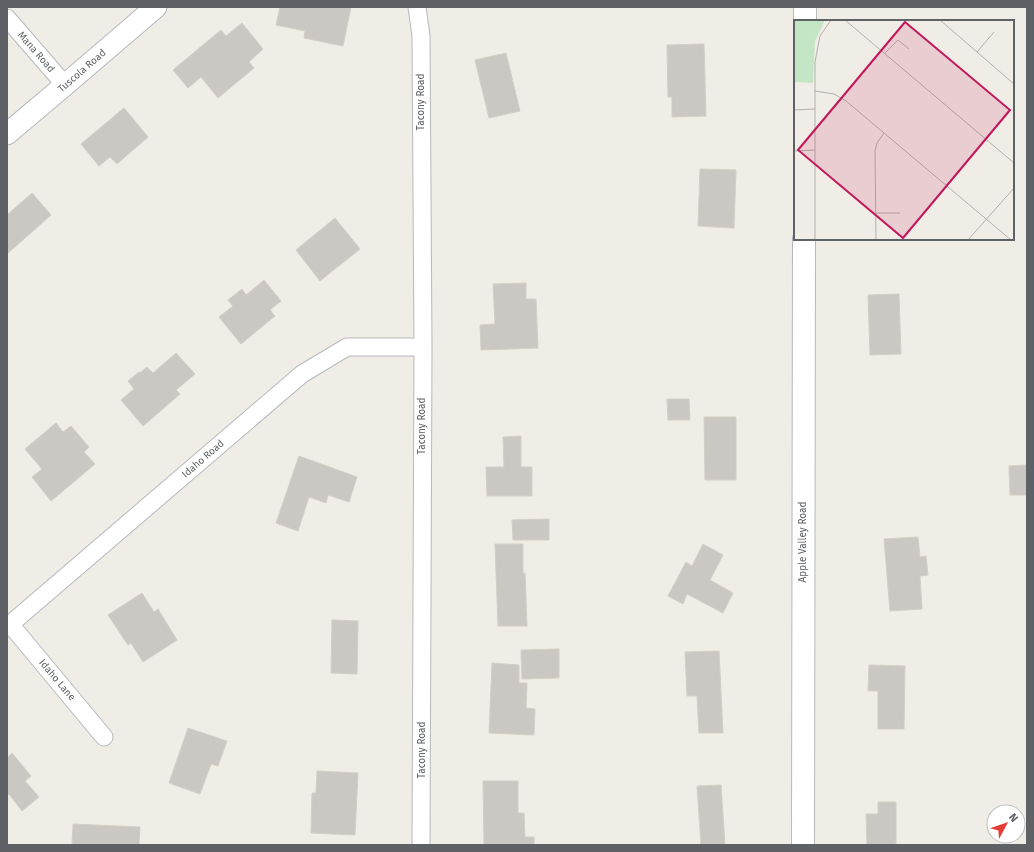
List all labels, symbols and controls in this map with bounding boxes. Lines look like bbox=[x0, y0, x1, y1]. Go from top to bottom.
inset map bbox=[794, 20, 1014, 240]
street label: Mana Road bbox=[15, 29, 57, 75]
street label: Tuscola Road bbox=[56, 47, 108, 95]
street label: Tacony Road bbox=[415, 74, 427, 130]
street label: Tacony Road bbox=[416, 398, 428, 454]
street label: Idaho Road bbox=[180, 437, 226, 481]
street label: Apple Valley Road bbox=[797, 502, 809, 582]
street label: Idaho Lane bbox=[36, 657, 78, 703]
street label: Tacony Road bbox=[416, 722, 428, 778]
north arrow bbox=[986, 804, 1026, 844]
text: N bbox=[1006, 811, 1021, 825]

